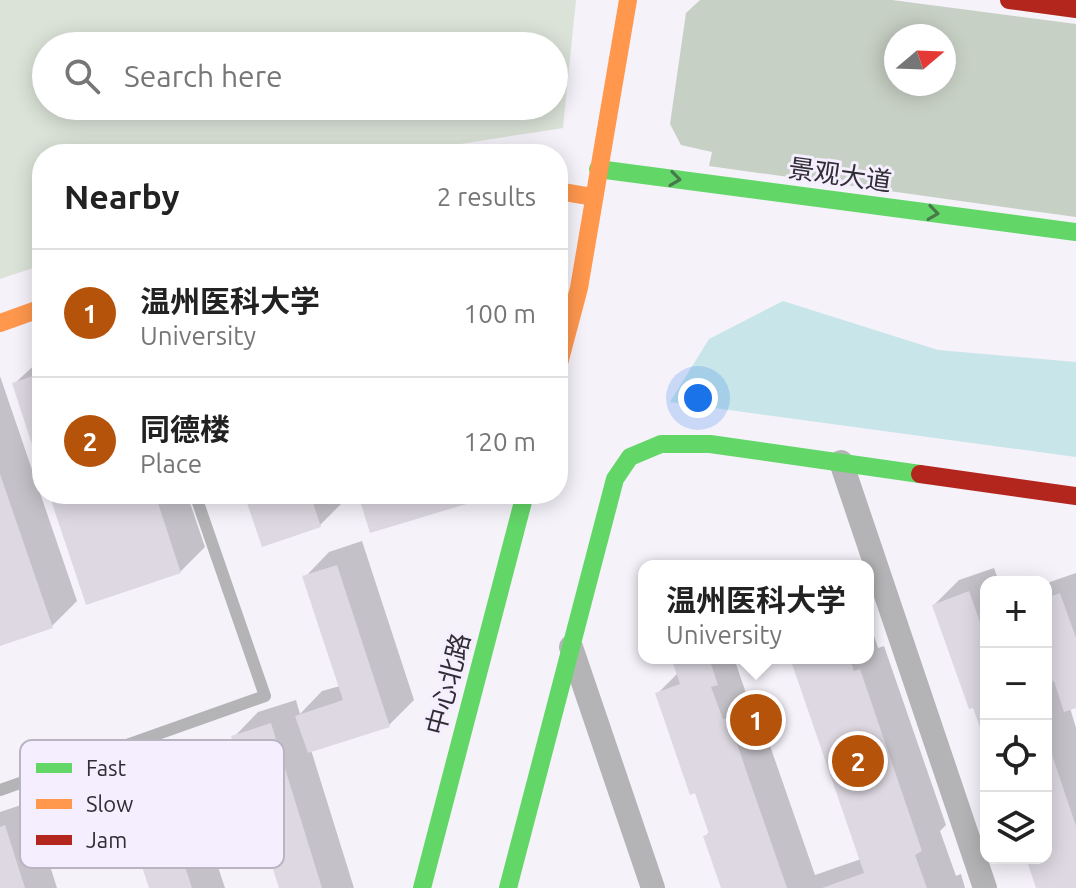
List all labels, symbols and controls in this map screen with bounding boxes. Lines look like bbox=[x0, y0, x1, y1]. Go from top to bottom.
north arrow bbox=[884, 24, 956, 96]
search box bbox=[32, 32, 568, 120]
icon: search bbox=[60, 54, 104, 98]
text: Search here bbox=[124, 59, 283, 93]
street label: 景观大道 bbox=[787, 153, 894, 196]
one-way arrow bbox=[668, 170, 682, 187]
text: Nearby bbox=[64, 177, 179, 215]
text: 2 results bbox=[437, 182, 536, 211]
one-way arrow bbox=[926, 204, 940, 221]
text: 温州医科大学 bbox=[140, 284, 320, 318]
text: 1 bbox=[83, 299, 97, 328]
text: 100 m bbox=[464, 299, 536, 328]
text: University bbox=[140, 321, 256, 350]
your location bbox=[678, 378, 718, 418]
text: 同德楼 bbox=[140, 412, 230, 446]
text: 2 bbox=[83, 427, 97, 456]
text: 120 m bbox=[464, 427, 536, 456]
text: Place bbox=[140, 449, 202, 478]
popup bbox=[638, 560, 874, 664]
map controls bbox=[980, 576, 1052, 864]
button: + bbox=[980, 576, 1052, 648]
text: 温州医科大学 bbox=[666, 583, 846, 617]
text: University bbox=[666, 620, 782, 649]
street label: 中心北路 bbox=[420, 630, 475, 738]
button: − bbox=[980, 648, 1052, 720]
pin: 1 bbox=[730, 690, 782, 750]
button: locate bbox=[980, 720, 1052, 792]
pin: 2 bbox=[832, 731, 884, 791]
legend bbox=[20, 740, 284, 868]
text: Fast bbox=[86, 755, 127, 780]
text: Slow bbox=[86, 791, 133, 816]
button: layers bbox=[980, 792, 1052, 864]
text: Jam bbox=[86, 827, 127, 852]

